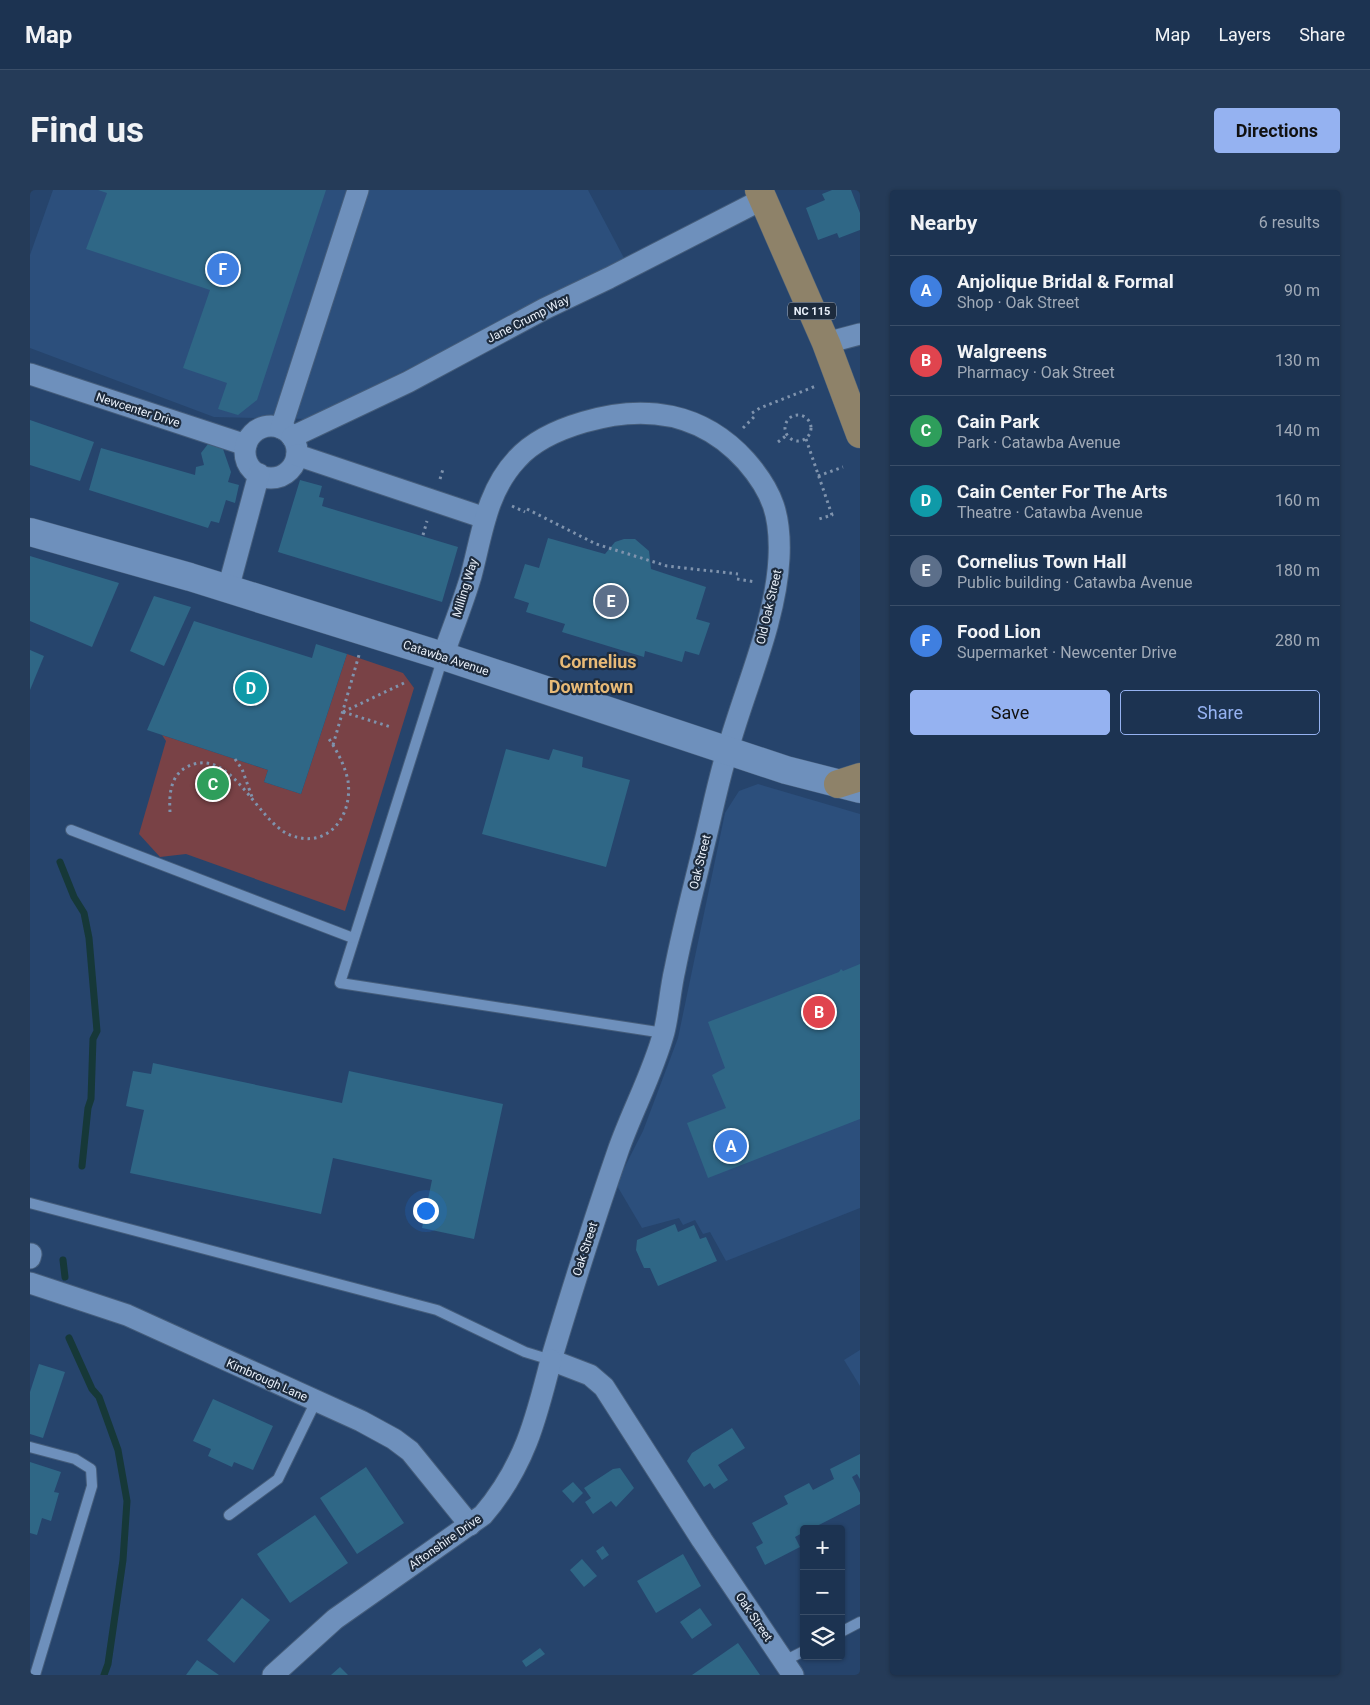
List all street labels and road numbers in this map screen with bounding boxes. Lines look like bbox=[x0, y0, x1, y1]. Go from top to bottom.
street label: Jane Crump Way bbox=[485, 292, 572, 346]
road number: NC 115 bbox=[788, 302, 836, 320]
street label: Newcenter Drive bbox=[94, 390, 182, 430]
street label: Milling Way bbox=[449, 556, 481, 619]
street label: Old Oak Street bbox=[754, 568, 784, 646]
street label: Catawba Avenue bbox=[401, 638, 491, 678]
street label: Oak Street bbox=[686, 833, 714, 891]
street label: Oak Street bbox=[570, 1220, 600, 1278]
street label: Kimbrough Lane bbox=[224, 1356, 310, 1404]
street label: Aftonshire Drive bbox=[406, 1512, 484, 1572]
street label: Oak Street bbox=[733, 1590, 775, 1644]

